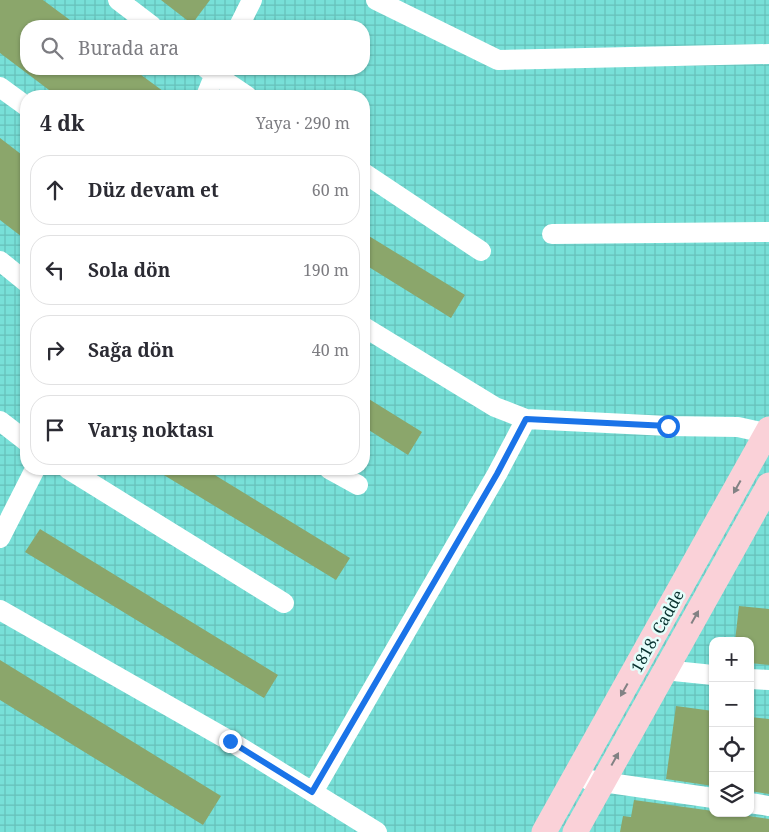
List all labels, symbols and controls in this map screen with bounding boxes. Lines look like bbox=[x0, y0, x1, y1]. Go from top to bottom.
search box bbox=[20, 20, 370, 75]
icon: search bbox=[38, 34, 66, 62]
text: Burada ara bbox=[78, 35, 179, 61]
text: 4 dk bbox=[40, 109, 84, 137]
text: Yaya · 290 m bbox=[256, 112, 350, 134]
icon: ahead bbox=[41, 176, 69, 204]
text: Düz devam et bbox=[88, 177, 219, 203]
text: 60 m bbox=[312, 179, 349, 201]
icon: left bbox=[41, 256, 69, 284]
text: Sola dön bbox=[88, 257, 170, 283]
text: 190 m bbox=[303, 259, 349, 281]
icon: right bbox=[41, 336, 69, 364]
text: Sağa dön bbox=[88, 337, 174, 363]
text: 40 m bbox=[312, 339, 349, 361]
route start bbox=[657, 415, 680, 438]
icon: arrive bbox=[41, 416, 69, 444]
text: Varış noktası bbox=[88, 417, 214, 443]
one-way arrow bbox=[733, 480, 741, 495]
street label: 1818. Cadde bbox=[625, 586, 689, 676]
one-way arrow bbox=[690, 610, 699, 624]
map controls bbox=[709, 637, 754, 817]
button: + bbox=[709, 637, 754, 682]
button: − bbox=[709, 682, 754, 727]
one-way arrow bbox=[620, 683, 628, 698]
button: locate bbox=[709, 727, 754, 772]
route end bbox=[219, 730, 242, 753]
one-way arrow bbox=[611, 751, 619, 766]
button: layers bbox=[709, 772, 754, 817]

